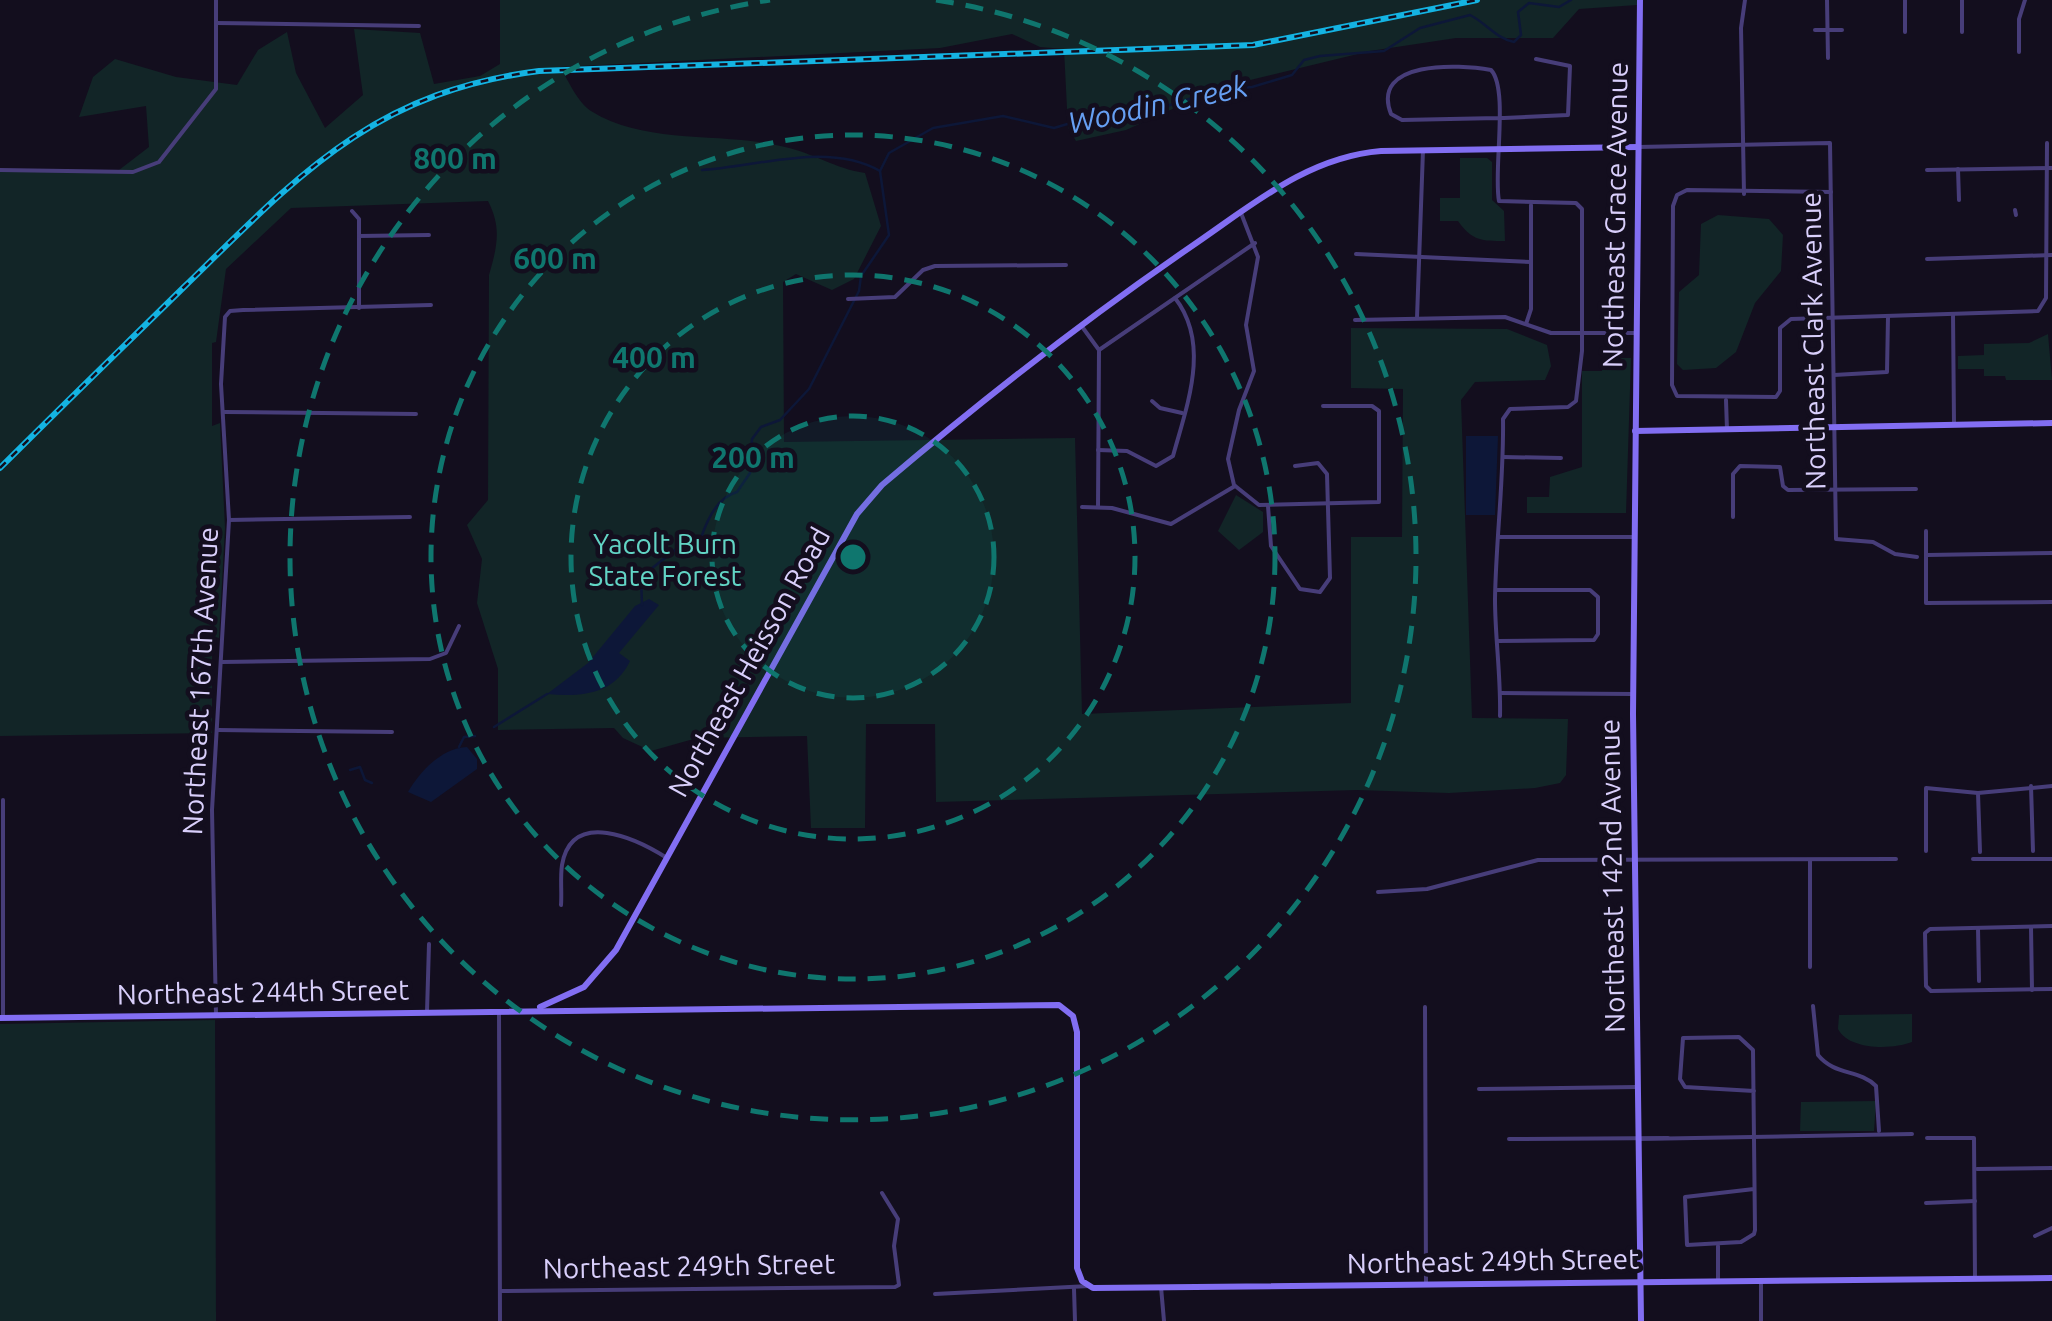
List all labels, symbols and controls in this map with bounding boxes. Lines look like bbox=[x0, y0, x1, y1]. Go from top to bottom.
street label: Northeast Grace Avenue bbox=[1596, 62, 1633, 368]
water label: Woodin Creek bbox=[1065, 68, 1251, 140]
text: 800 m bbox=[413, 141, 497, 175]
street label: Northeast Clark Avenue bbox=[1794, 192, 1831, 490]
text: 600 m bbox=[513, 241, 597, 275]
text: 400 m bbox=[612, 340, 696, 374]
text: 200 m bbox=[711, 440, 795, 474]
street label: Northeast Heisson Road bbox=[662, 522, 836, 802]
street label: Northeast 167th Avenue bbox=[176, 526, 223, 836]
park label: Yacolt Burn State Forest bbox=[588, 528, 742, 591]
centre of rings bbox=[835, 539, 871, 575]
street label: Northeast 142nd Avenue bbox=[1593, 719, 1630, 1033]
street label: Northeast 244th Street bbox=[117, 973, 409, 1010]
street label: Northeast 249th Street bbox=[1347, 1242, 1639, 1279]
street label: Northeast 249th Street bbox=[543, 1247, 835, 1284]

